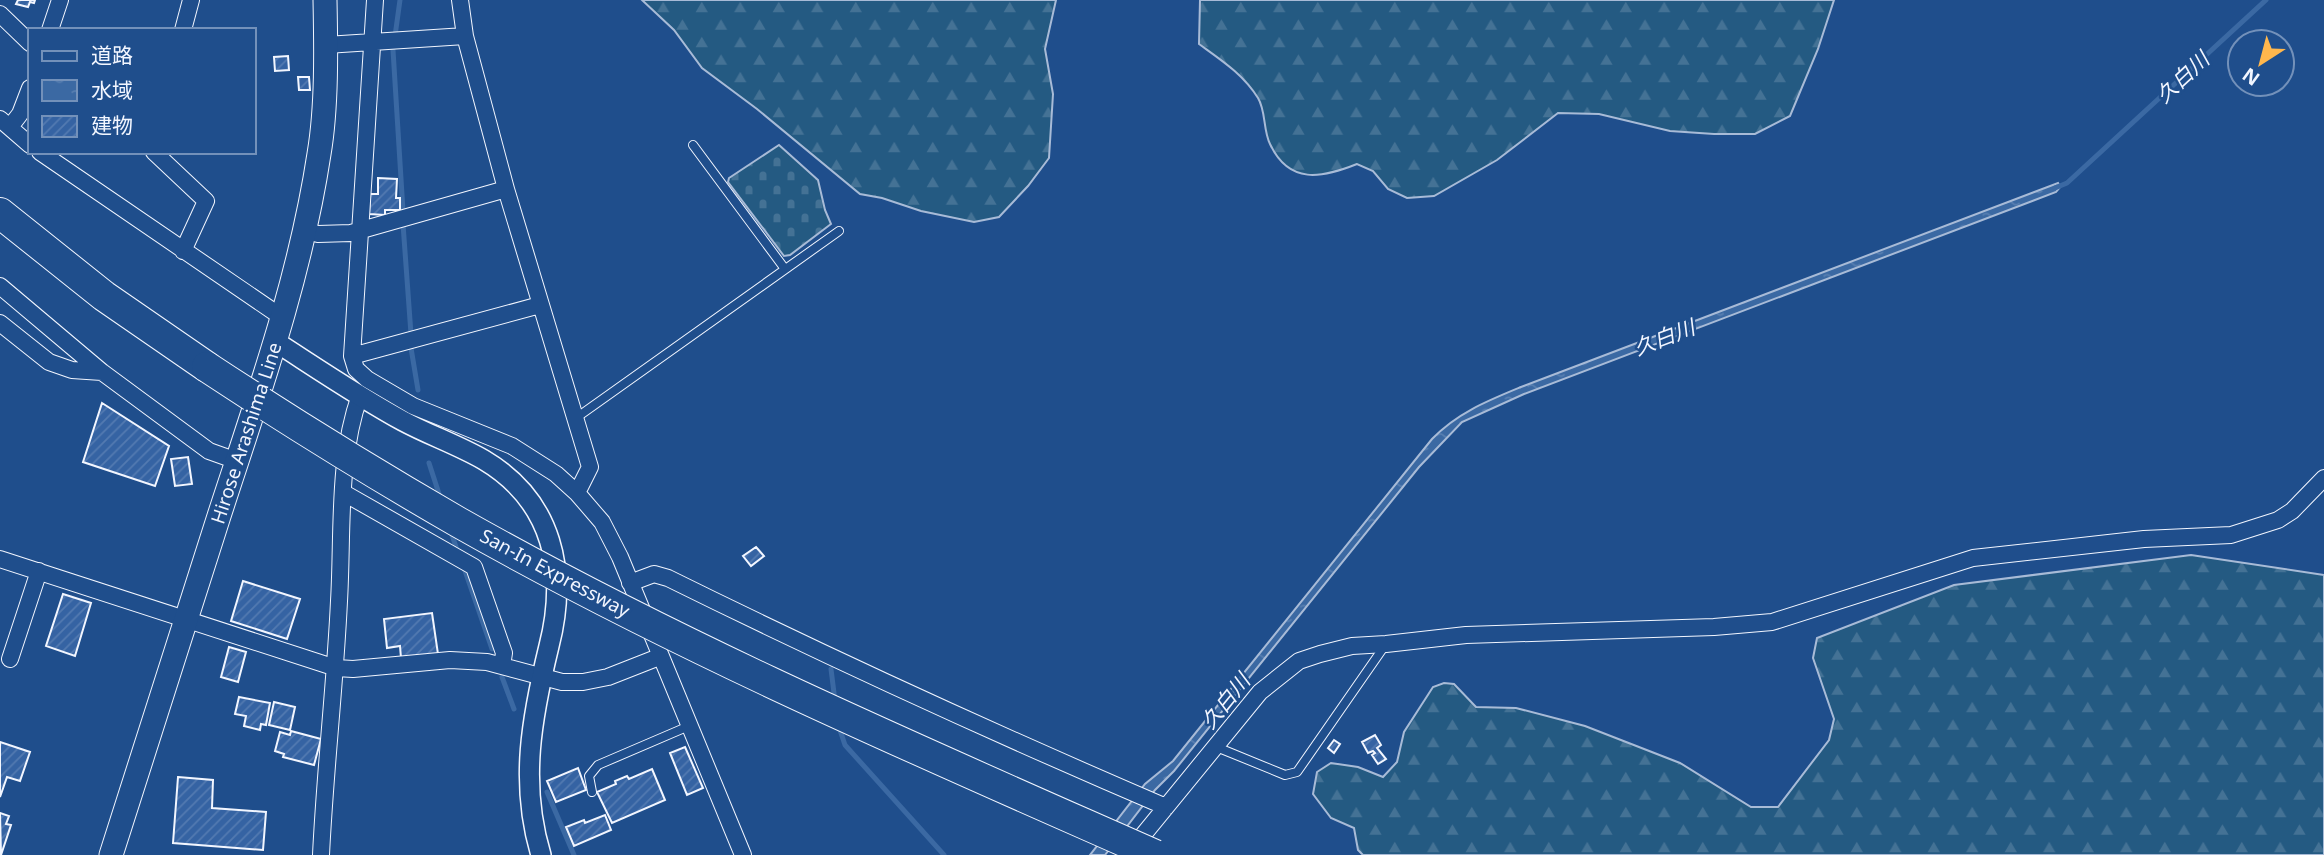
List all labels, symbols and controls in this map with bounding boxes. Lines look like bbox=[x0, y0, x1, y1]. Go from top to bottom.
legend bbox=[28, 28, 256, 154]
north arrow bbox=[2226, 28, 2296, 98]
text: 道路 bbox=[91, 41, 133, 69]
water label: 久白川 bbox=[2149, 44, 2216, 109]
text: N bbox=[2237, 62, 2265, 92]
text: 水域 bbox=[91, 76, 133, 104]
text: 建物 bbox=[91, 111, 133, 139]
water label: 久白川 bbox=[1630, 312, 1700, 361]
street label: Hirose Arashima Line bbox=[204, 339, 288, 527]
street label: San-In Expressway bbox=[476, 523, 635, 624]
water label: 久白川 bbox=[1194, 666, 1257, 734]

